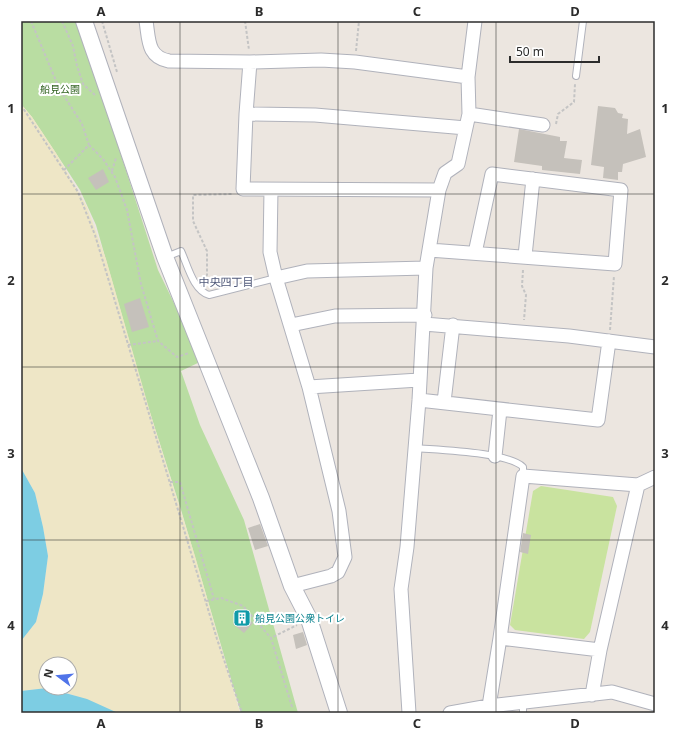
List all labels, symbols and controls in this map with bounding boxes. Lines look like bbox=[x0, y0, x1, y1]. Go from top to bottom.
text: A bbox=[97, 2, 106, 20]
text: B bbox=[255, 2, 263, 20]
text: C bbox=[413, 2, 421, 20]
text: D bbox=[570, 2, 580, 20]
scale bar bbox=[510, 38, 599, 64]
text: 50 m bbox=[516, 43, 544, 60]
park label: 船見公園 bbox=[40, 82, 80, 96]
text: 1 bbox=[7, 99, 15, 117]
text: 1 bbox=[661, 99, 669, 117]
text: 2 bbox=[7, 271, 15, 289]
text: 2 bbox=[661, 271, 669, 289]
district label: 中央四丁目 bbox=[199, 274, 254, 289]
text: 3 bbox=[7, 444, 15, 462]
text: 3 bbox=[661, 444, 669, 462]
building icon: 船見公園公衆トイレ bbox=[232, 608, 252, 628]
place label: 船見公園公衆トイレ bbox=[255, 611, 345, 625]
text: 4 bbox=[7, 616, 15, 634]
text: 4 bbox=[661, 616, 669, 634]
north arrow bbox=[38, 656, 78, 696]
text: N bbox=[39, 667, 56, 679]
text: A bbox=[97, 714, 106, 732]
text: B bbox=[255, 714, 263, 732]
text: C bbox=[413, 714, 421, 732]
text: D bbox=[570, 714, 580, 732]

